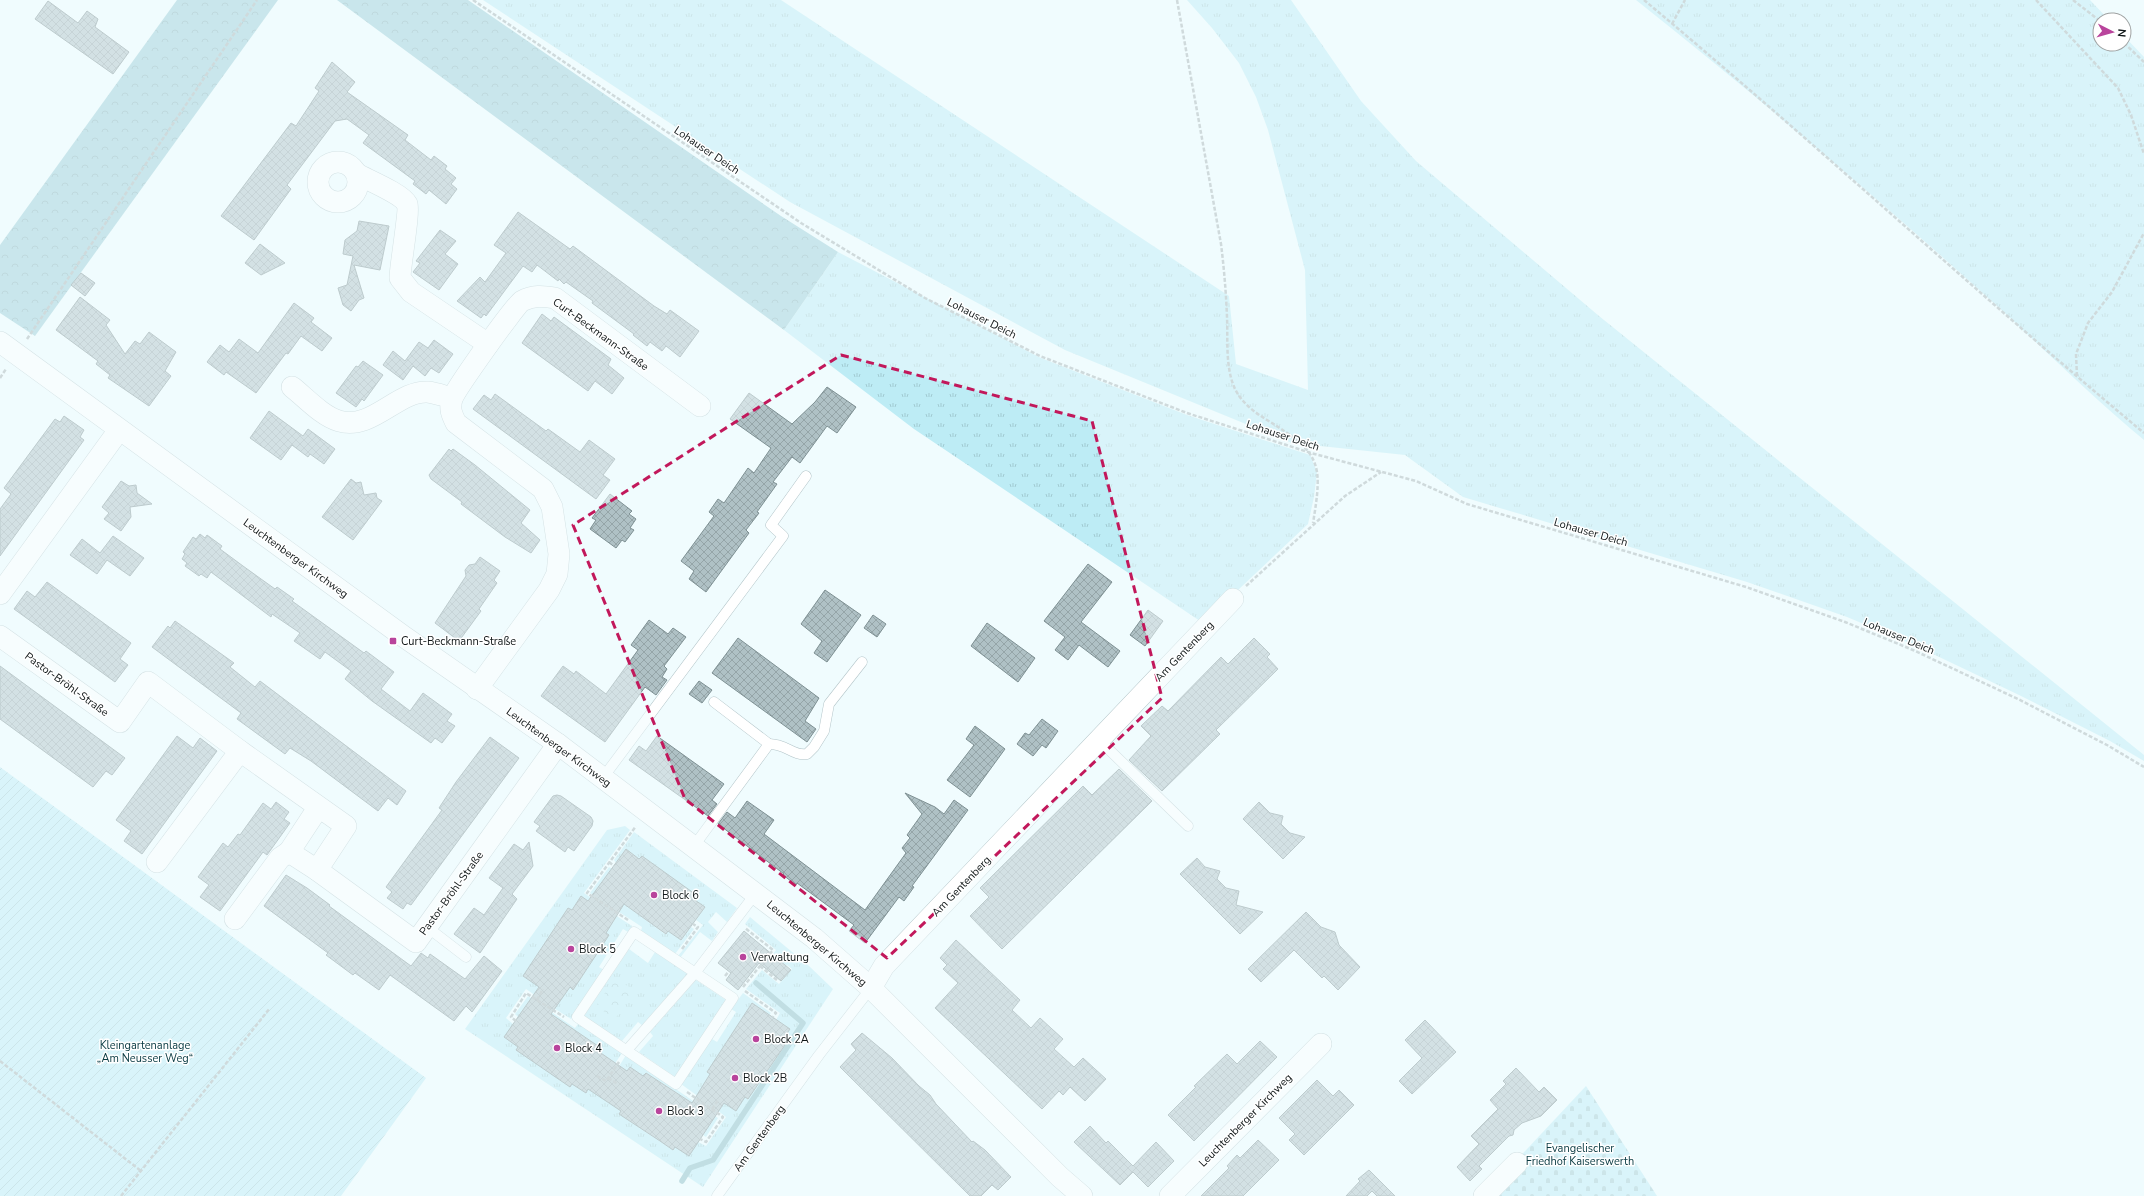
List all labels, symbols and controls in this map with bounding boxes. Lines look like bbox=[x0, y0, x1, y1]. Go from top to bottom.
north arrow bbox=[2092, 12, 2132, 52]
text: N bbox=[2114, 28, 2129, 38]
street label: Lohauser Deich bbox=[671, 123, 742, 178]
street label: Lohauser Deich bbox=[944, 294, 1019, 342]
street label: Curt-Beckmann-Straße bbox=[550, 295, 652, 374]
street label: Lohauser Deich bbox=[1244, 417, 1321, 454]
street label: Leuchtenberger Kirchweg bbox=[240, 515, 351, 602]
street label: Lohauser Deich bbox=[1552, 515, 1630, 550]
street label: Lohauser Deich bbox=[1861, 615, 1937, 658]
street label: Am Gentenberg bbox=[1152, 618, 1217, 685]
place label: Curt-Beckmann-Straße bbox=[401, 634, 516, 649]
marker: Curt-Beckmann-Straße bbox=[388, 636, 398, 646]
street label: Pastor-Bröhl-Straße bbox=[22, 649, 112, 720]
street label: Leuchtenberger Kirchweg bbox=[503, 704, 614, 791]
street label: Pastor-Bröhl-Straße bbox=[416, 848, 487, 938]
street label: Am Gentenberg bbox=[929, 853, 994, 920]
place label: Block 6 bbox=[662, 888, 699, 903]
marker: Block 6 bbox=[649, 890, 659, 900]
street label: Leuchtenberger Kirchweg bbox=[763, 897, 870, 990]
place label: Block 5 bbox=[579, 942, 616, 957]
marker: Block 5 bbox=[566, 944, 576, 954]
place label: Verwaltung bbox=[750, 950, 809, 965]
marker: Verwaltung bbox=[738, 952, 748, 962]
place label: Block 2A bbox=[764, 1032, 809, 1047]
marker: Block 2A bbox=[751, 1034, 761, 1044]
park label: Kleingartenanlage „Am Neusser Weg“ bbox=[97, 1038, 193, 1066]
place label: Block 4 bbox=[565, 1041, 602, 1056]
marker: Block 4 bbox=[552, 1043, 562, 1053]
street label: Leuchtenberger Kirchweg bbox=[1195, 1070, 1295, 1170]
place label: Block 2B bbox=[743, 1071, 787, 1086]
marker: Block 2B bbox=[730, 1073, 740, 1083]
street label: Am Gentenberg bbox=[730, 1102, 789, 1175]
place label: Block 3 bbox=[667, 1104, 704, 1119]
marker: Block 3 bbox=[654, 1106, 664, 1116]
park label: Evangelischer Friedhof Kaiserswerth bbox=[1526, 1141, 1634, 1169]

